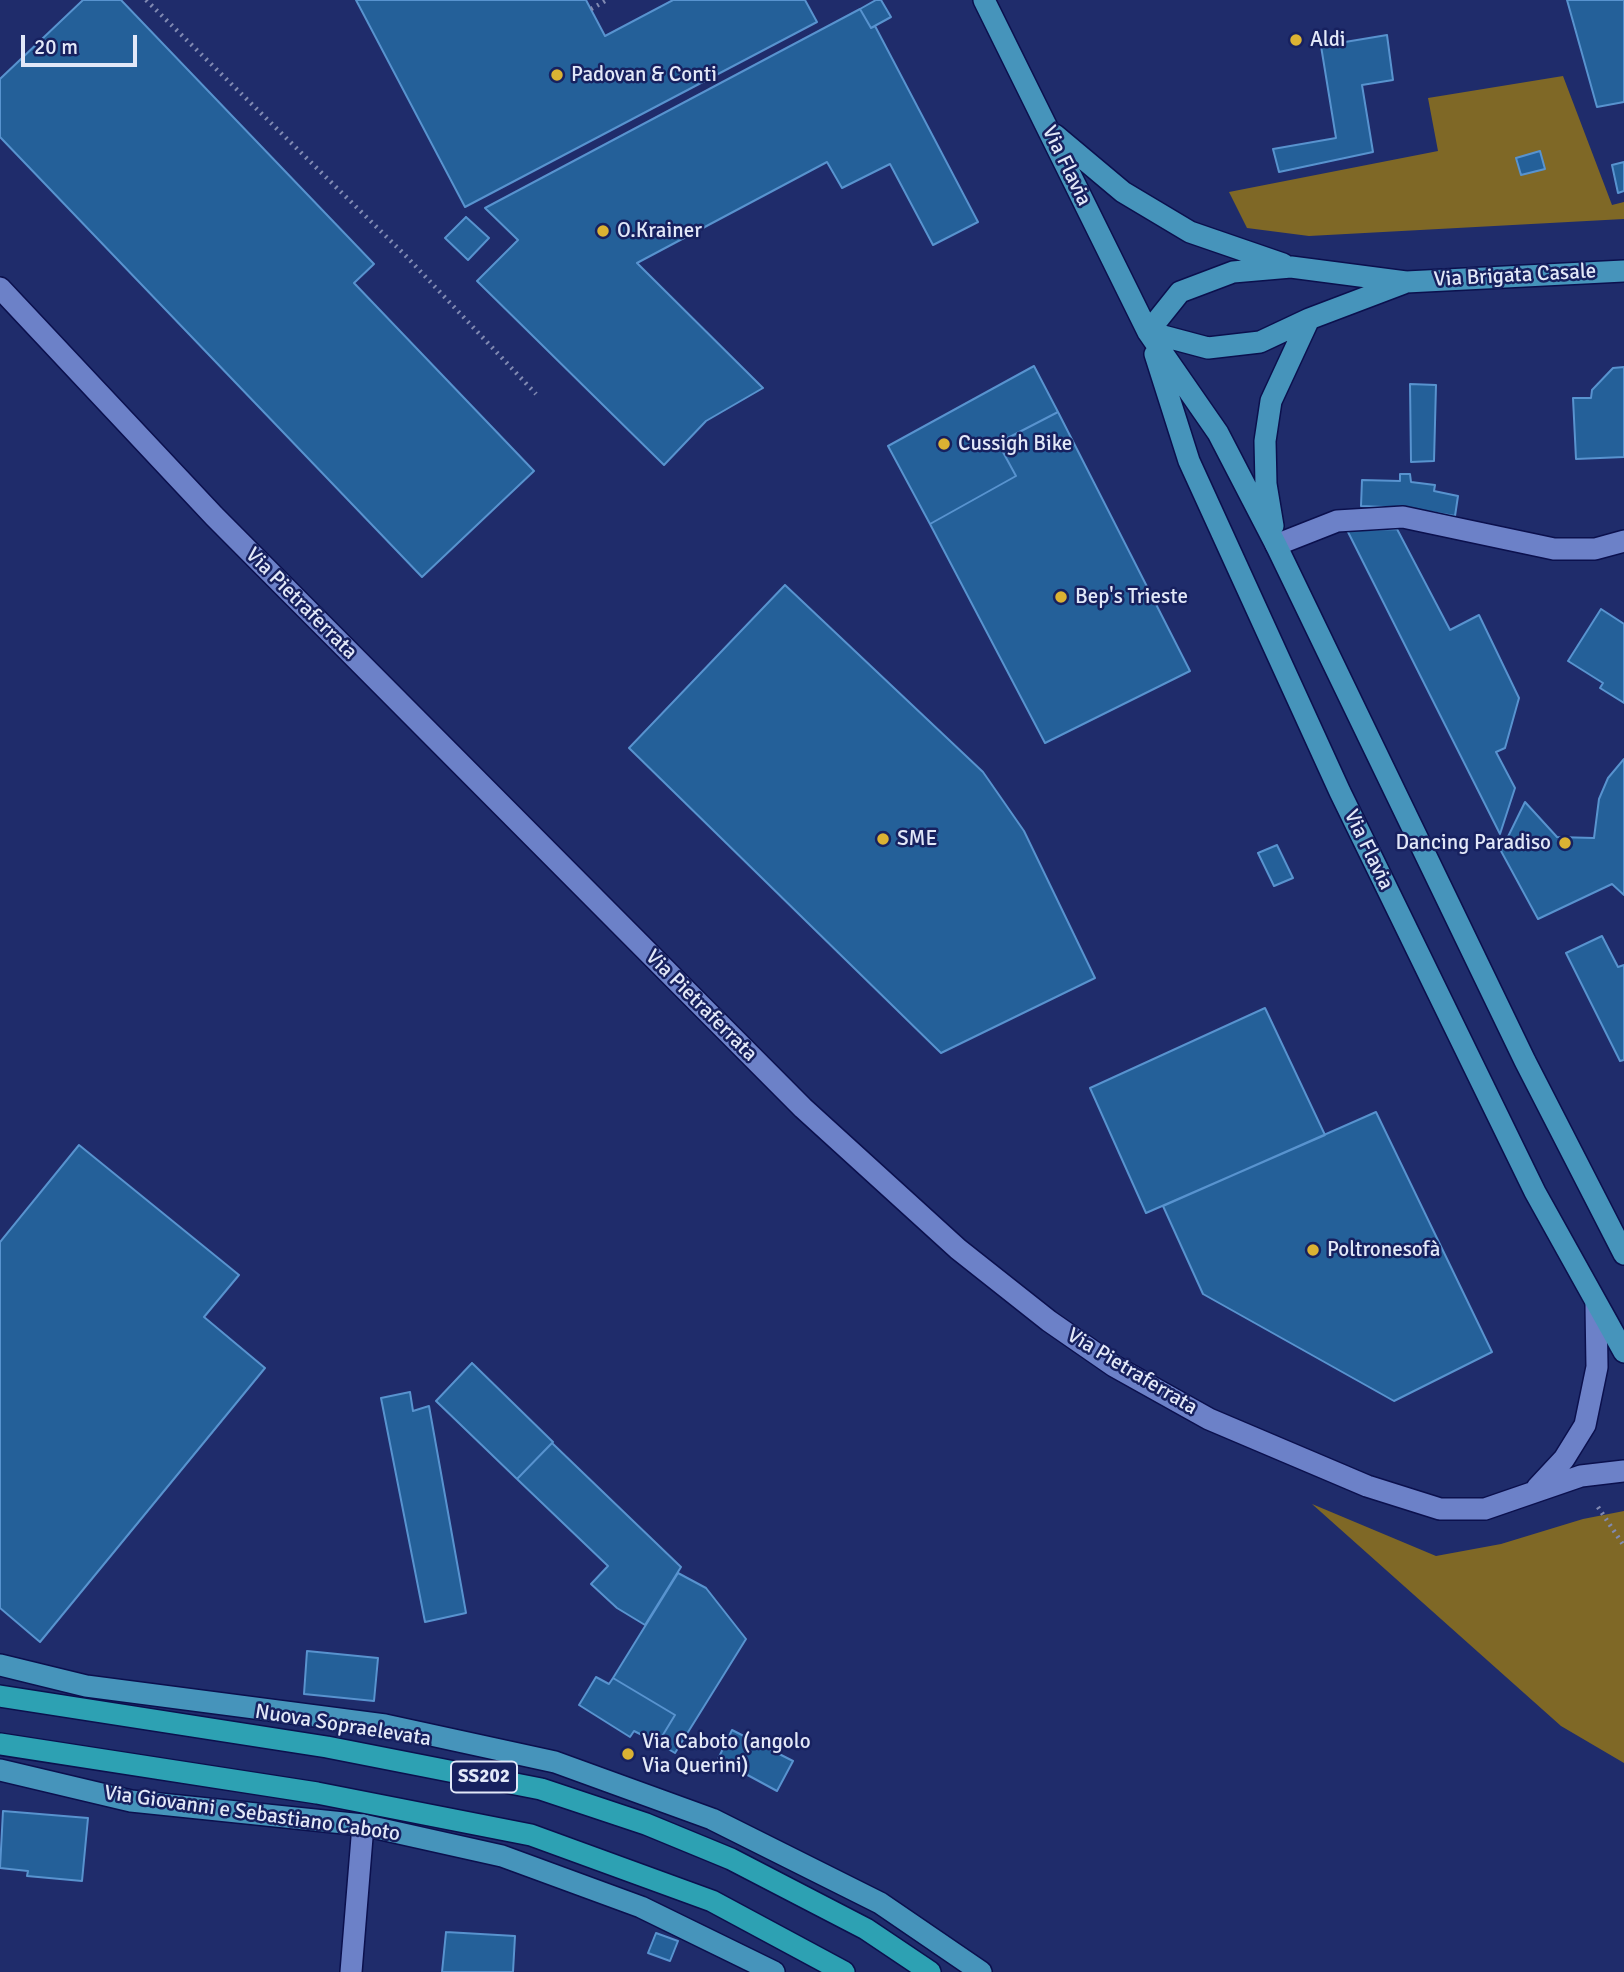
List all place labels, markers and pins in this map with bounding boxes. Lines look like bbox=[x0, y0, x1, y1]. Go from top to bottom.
place label: Aldi bbox=[1310, 27, 1345, 53]
marker: Aldi bbox=[1288, 32, 1304, 48]
place label: Padovan & Conti bbox=[571, 62, 717, 88]
marker: Padovan & Conti bbox=[549, 67, 565, 83]
place label: O.Krainer bbox=[617, 218, 702, 244]
marker: O.Krainer bbox=[595, 223, 611, 239]
place label: Cussigh Bike bbox=[958, 431, 1072, 457]
marker: Cussigh Bike bbox=[936, 436, 952, 452]
place label: Bep's Trieste bbox=[1075, 584, 1188, 610]
marker: Bep's Trieste bbox=[1053, 589, 1069, 605]
place label: SME bbox=[897, 826, 937, 852]
place label: Dancing Paradiso bbox=[1395, 830, 1551, 856]
marker: SME bbox=[875, 831, 891, 847]
marker: Dancing Paradiso bbox=[1557, 835, 1573, 851]
place label: Poltronesofà bbox=[1327, 1237, 1440, 1263]
marker: Poltronesofà bbox=[1305, 1242, 1321, 1258]
place label: Via Caboto (angolo Via Querini) bbox=[642, 1729, 811, 1779]
marker: Via Caboto (angolo Via Querini) bbox=[620, 1746, 636, 1762]

